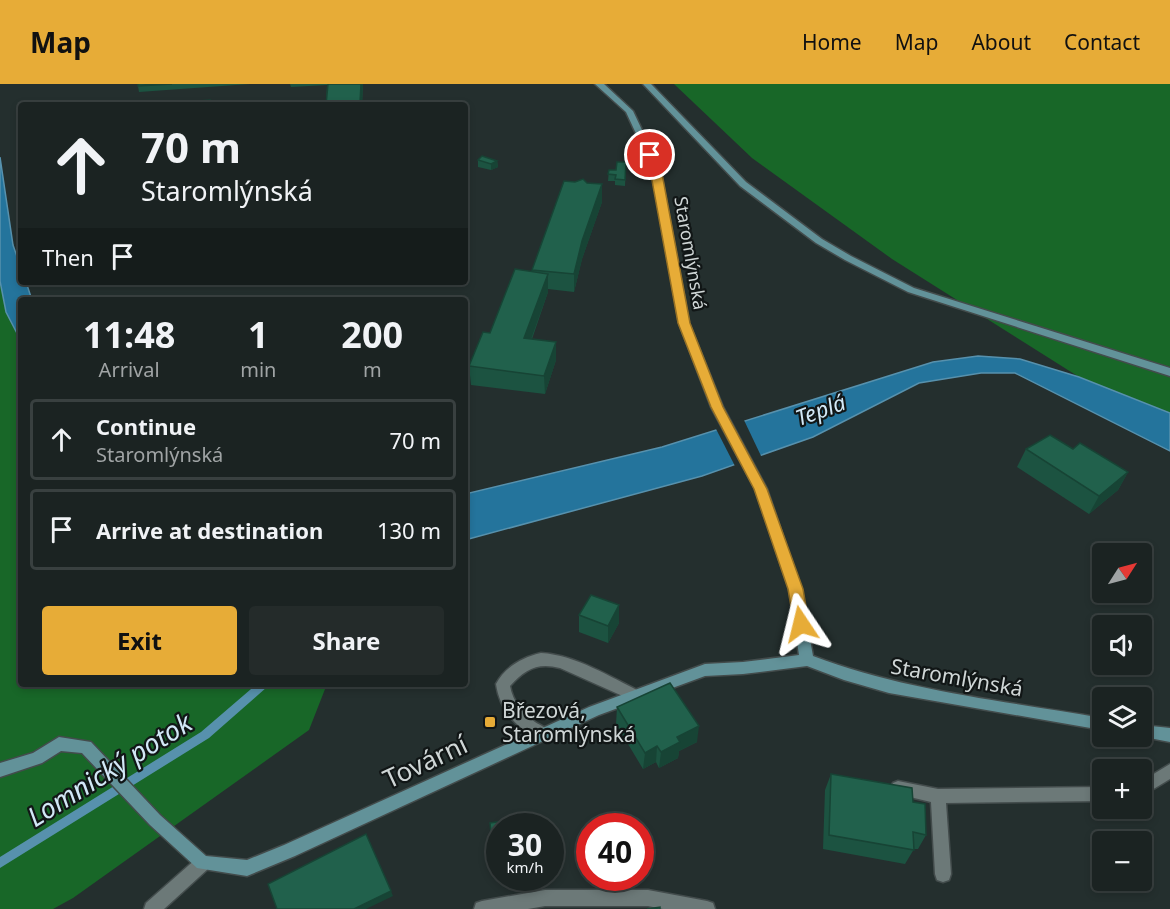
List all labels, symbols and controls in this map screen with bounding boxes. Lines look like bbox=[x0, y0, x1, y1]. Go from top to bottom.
text: Map bbox=[30, 23, 91, 61]
text: Home bbox=[802, 28, 862, 56]
text: Map bbox=[895, 28, 938, 56]
text: About bbox=[971, 28, 1031, 56]
text: Contact bbox=[1064, 28, 1140, 56]
text: 70 m bbox=[141, 118, 241, 175]
icon: ahead bbox=[42, 126, 120, 204]
pin bbox=[624, 129, 675, 180]
icon: arrive bbox=[633, 138, 666, 171]
text: Staromlýnská bbox=[141, 172, 313, 209]
street label: Staromlýnská bbox=[669, 195, 713, 311]
icon: arrive bbox=[106, 240, 139, 273]
text: Then bbox=[42, 242, 94, 272]
text: 11:48 bbox=[83, 310, 175, 359]
text: 1 bbox=[248, 310, 269, 359]
text: 200 bbox=[341, 310, 403, 359]
text: Arrival bbox=[99, 356, 160, 383]
text: min bbox=[240, 356, 276, 383]
text: m bbox=[363, 356, 382, 383]
water label: Teplá bbox=[791, 386, 850, 432]
text: Continue bbox=[96, 411, 196, 441]
icon: ahead bbox=[45, 423, 78, 456]
text: 70 m bbox=[390, 425, 441, 455]
text: Staromlýnská bbox=[96, 441, 223, 468]
icon: arrive bbox=[45, 513, 78, 546]
text: Arrive at destination bbox=[96, 515, 323, 545]
text: 130 m bbox=[377, 515, 441, 545]
north arrow bbox=[1092, 543, 1152, 603]
map controls bbox=[1092, 543, 1152, 891]
position arrow bbox=[769, 592, 833, 656]
button: Exit bbox=[42, 606, 237, 675]
button: Share bbox=[249, 606, 444, 675]
button: sound bbox=[1092, 615, 1152, 675]
street label: Staromlýnská bbox=[889, 652, 1025, 702]
button: layers bbox=[1092, 687, 1152, 747]
place label: Březová, Staromlýnská bbox=[502, 696, 636, 748]
water label: Lomnický potok bbox=[20, 703, 200, 834]
marker: Březová, Staromlýnská bbox=[483, 715, 497, 729]
street label: Tovární bbox=[377, 725, 474, 796]
button: + bbox=[1092, 759, 1152, 819]
speed limit sign: 40 bbox=[576, 813, 654, 891]
text: 30 bbox=[508, 824, 542, 865]
button: − bbox=[1092, 831, 1152, 891]
text: km/h bbox=[507, 857, 543, 877]

